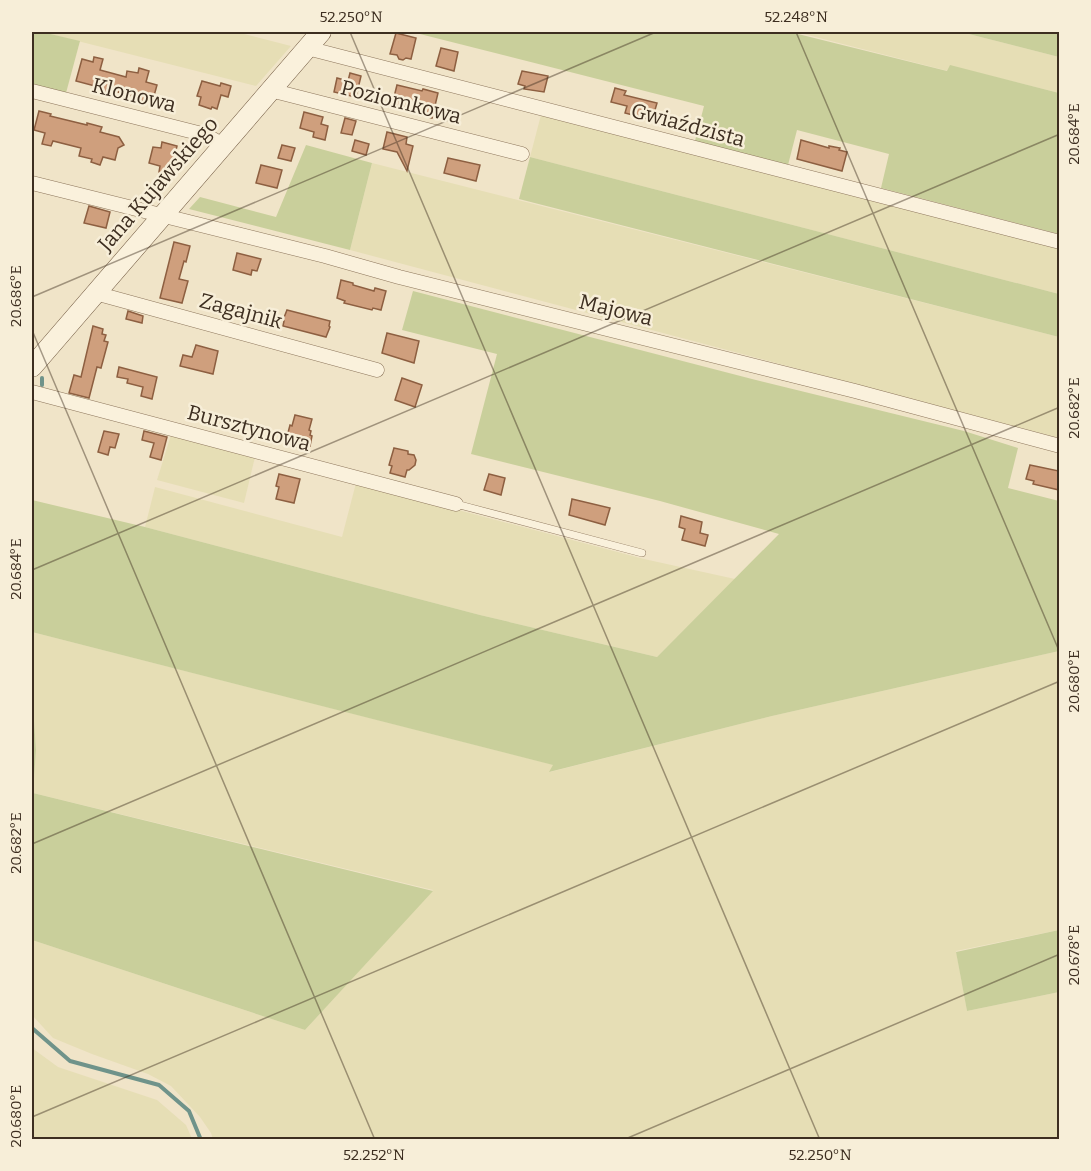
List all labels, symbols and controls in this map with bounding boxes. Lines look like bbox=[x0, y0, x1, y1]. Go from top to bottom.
text: 52.250°N bbox=[319, 8, 383, 26]
text: 52.248°N bbox=[764, 8, 828, 26]
street label: Klonowa bbox=[89, 72, 179, 118]
street label: Poziomkowa bbox=[338, 74, 465, 130]
street label: Gwiaździsta bbox=[628, 97, 748, 153]
text: 20.684°E bbox=[1065, 103, 1083, 165]
street label: Jana Kujawskiego bbox=[92, 111, 224, 257]
text: 20.686°E bbox=[7, 265, 25, 327]
street label: Zagajnik bbox=[197, 287, 285, 335]
street label: Majowa bbox=[576, 288, 656, 332]
text: 20.682°E bbox=[1065, 377, 1083, 439]
street label: Bursztynowa bbox=[185, 399, 314, 457]
text: 20.684°E bbox=[7, 538, 25, 600]
text: 20.680°E bbox=[1065, 650, 1083, 712]
text: 20.682°E bbox=[7, 812, 25, 874]
text: 20.678°E bbox=[1065, 925, 1083, 985]
text: 20.680°E bbox=[7, 1085, 25, 1147]
text: 52.252°N bbox=[343, 1146, 405, 1164]
text: 52.250°N bbox=[788, 1146, 852, 1164]

